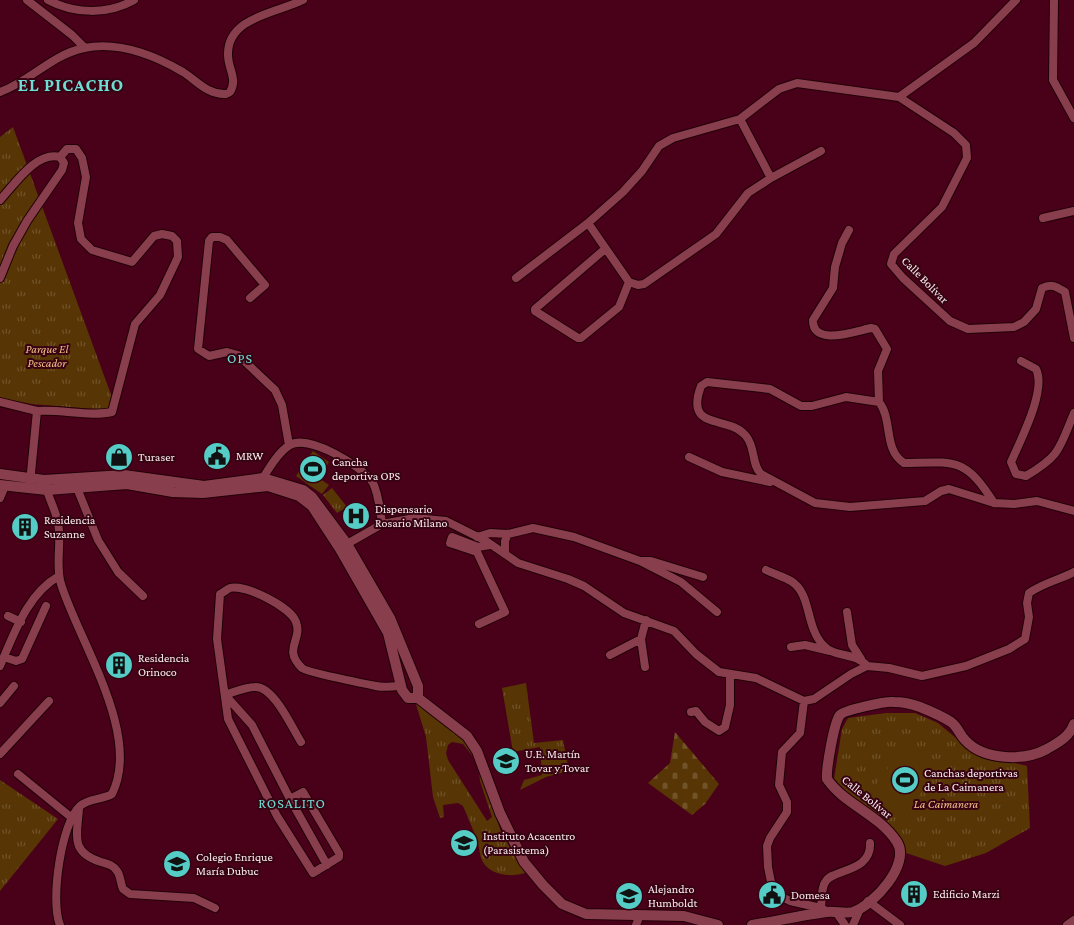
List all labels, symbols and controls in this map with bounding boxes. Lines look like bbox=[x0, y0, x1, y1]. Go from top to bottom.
district label: EL PICACHO bbox=[18, 75, 124, 95]
street label: Calle Bolívar bbox=[899, 254, 952, 307]
park label: Parque El Pescador bbox=[25, 342, 70, 370]
district label: OPS bbox=[227, 350, 253, 366]
public building icon: MRW bbox=[202, 441, 232, 471]
shop icon: Turaser bbox=[104, 442, 134, 472]
place label: MRW bbox=[236, 449, 263, 463]
place label: Turaser bbox=[138, 450, 175, 464]
sports icon: Cancha deportiva OPS bbox=[298, 454, 328, 484]
place label: Cancha deportiva OPS bbox=[332, 455, 401, 483]
hospital icon: Dispensario Rosario Milano bbox=[341, 501, 371, 531]
place label: Dispensario Rosario Milano bbox=[375, 502, 448, 530]
building icon: Residencia Suzanne bbox=[10, 512, 40, 542]
place label: Residencia Suzanne bbox=[44, 513, 96, 541]
building icon: Residencia Orinoco bbox=[104, 650, 134, 680]
place label: Residencia Orinoco bbox=[138, 651, 190, 679]
school or university icon: U.E. Martín Tovar y Tovar bbox=[491, 746, 521, 776]
place label: U.E. Martín Tovar y Tovar bbox=[525, 747, 590, 775]
sports icon: Canchas deportivas de La Caimanera bbox=[890, 765, 920, 795]
place label: Canchas deportivas de La Caimanera bbox=[924, 766, 1018, 794]
street label: Calle Bolívar bbox=[839, 773, 895, 822]
district label: ROSALITO bbox=[258, 795, 326, 811]
park label: La Caimanera bbox=[914, 797, 979, 811]
school or university icon: Instituto Acacentro (Parasistema) bbox=[449, 828, 479, 858]
place label: Instituto Acacentro (Parasistema) bbox=[483, 829, 575, 857]
school or university icon: Colegio Enrique María Dubuc bbox=[162, 849, 192, 879]
place label: Colegio Enrique María Dubuc bbox=[196, 850, 273, 878]
building icon: Edificio Marzi bbox=[899, 879, 929, 909]
public building icon: Domesa bbox=[757, 880, 787, 910]
school or university icon: Alejandro Humboldt bbox=[614, 881, 644, 911]
place label: Alejandro Humboldt bbox=[648, 882, 698, 910]
place label: Edificio Marzi bbox=[933, 887, 1000, 901]
place label: Domesa bbox=[791, 888, 831, 902]

